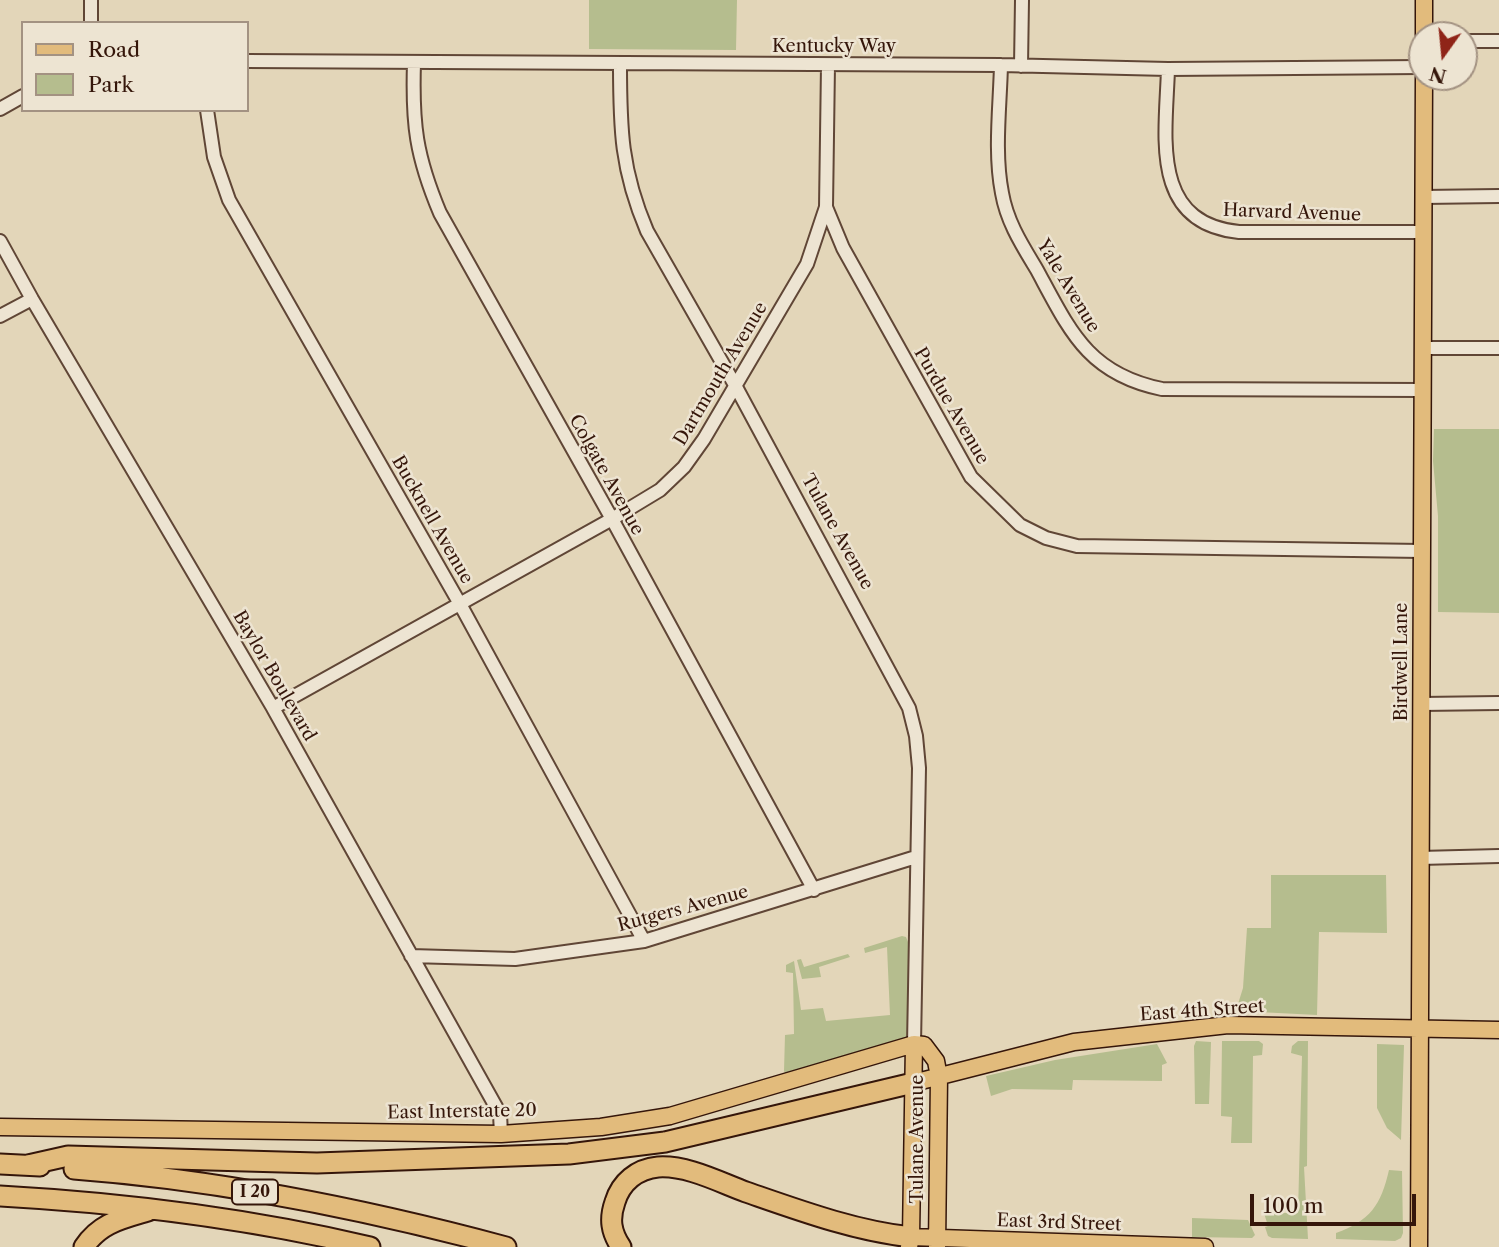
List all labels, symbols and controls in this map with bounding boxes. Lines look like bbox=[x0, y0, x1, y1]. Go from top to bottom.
legend bbox=[21, 21, 248, 112]
north arrow bbox=[1408, 21, 1478, 91]
street label: Kentucky Way bbox=[772, 36, 896, 58]
text: Road bbox=[88, 37, 140, 62]
text: N bbox=[1427, 62, 1449, 88]
text: Park bbox=[88, 72, 134, 97]
street label: Harvard Avenue bbox=[1223, 200, 1361, 226]
street label: Yale Avenue bbox=[1032, 236, 1104, 336]
street label: Dartmouth Avenue bbox=[670, 298, 772, 450]
street label: Purdue Avenue bbox=[909, 344, 993, 468]
street label: Colgate Avenue bbox=[564, 411, 648, 539]
street label: Bucknell Avenue bbox=[387, 452, 477, 588]
street label: Tulane Avenue bbox=[796, 470, 878, 594]
street label: Birdwell Lane bbox=[1391, 603, 1413, 721]
street label: Baylor Boulevard bbox=[228, 607, 320, 745]
street label: Rutgers Avenue bbox=[615, 881, 751, 937]
street label: East 4th Street bbox=[1139, 996, 1265, 1026]
street label: Tulane Avenue bbox=[907, 1075, 929, 1203]
street label: East Interstate 20 bbox=[387, 1100, 537, 1124]
road number: I 20 bbox=[232, 1180, 278, 1204]
scale bar bbox=[1254, 1180, 1420, 1224]
text: 100 m bbox=[1263, 1193, 1324, 1218]
street label: East 3rd Street bbox=[996, 1210, 1122, 1236]

